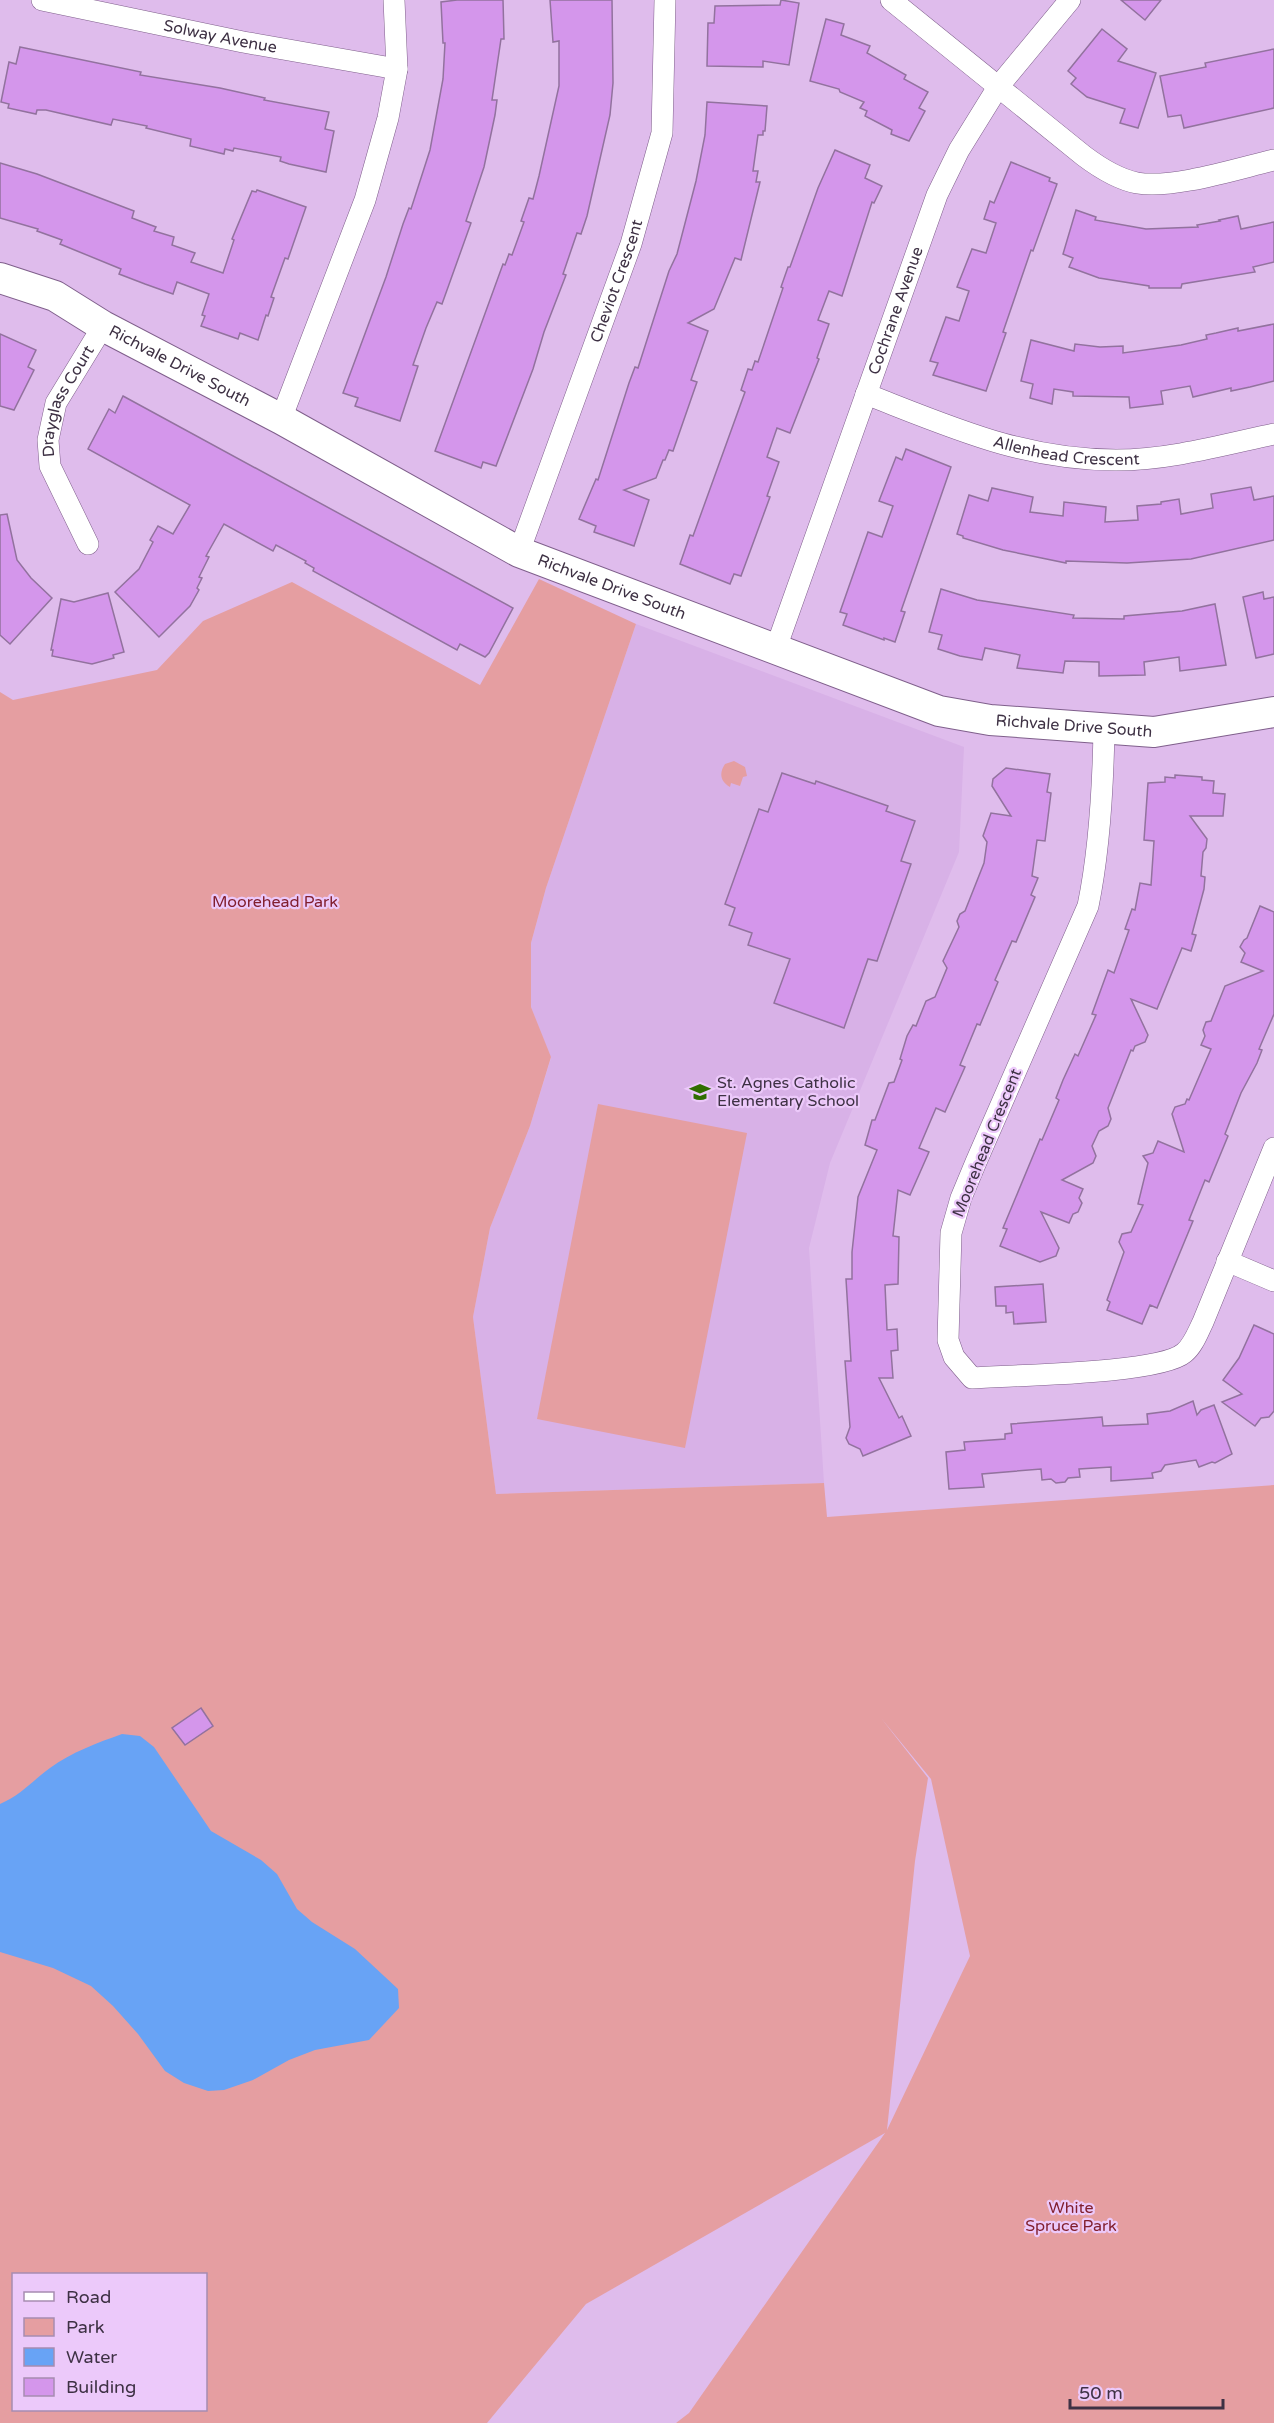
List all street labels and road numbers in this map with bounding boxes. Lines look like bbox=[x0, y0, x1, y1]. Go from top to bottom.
street label: Solway Avenue bbox=[162, 16, 278, 58]
street label: Cheviot Crescent bbox=[586, 217, 647, 345]
street label: Cochrane Avenue bbox=[864, 244, 928, 377]
street label: Richvale Drive South bbox=[105, 321, 254, 411]
street label: Drayglass Court bbox=[38, 342, 99, 458]
street label: Allenhead Crescent bbox=[991, 432, 1140, 470]
street label: Richvale Drive South bbox=[535, 550, 689, 624]
street label: Richvale Drive South bbox=[995, 710, 1153, 742]
street label: Moorehead Crescent bbox=[948, 1066, 1026, 1220]

